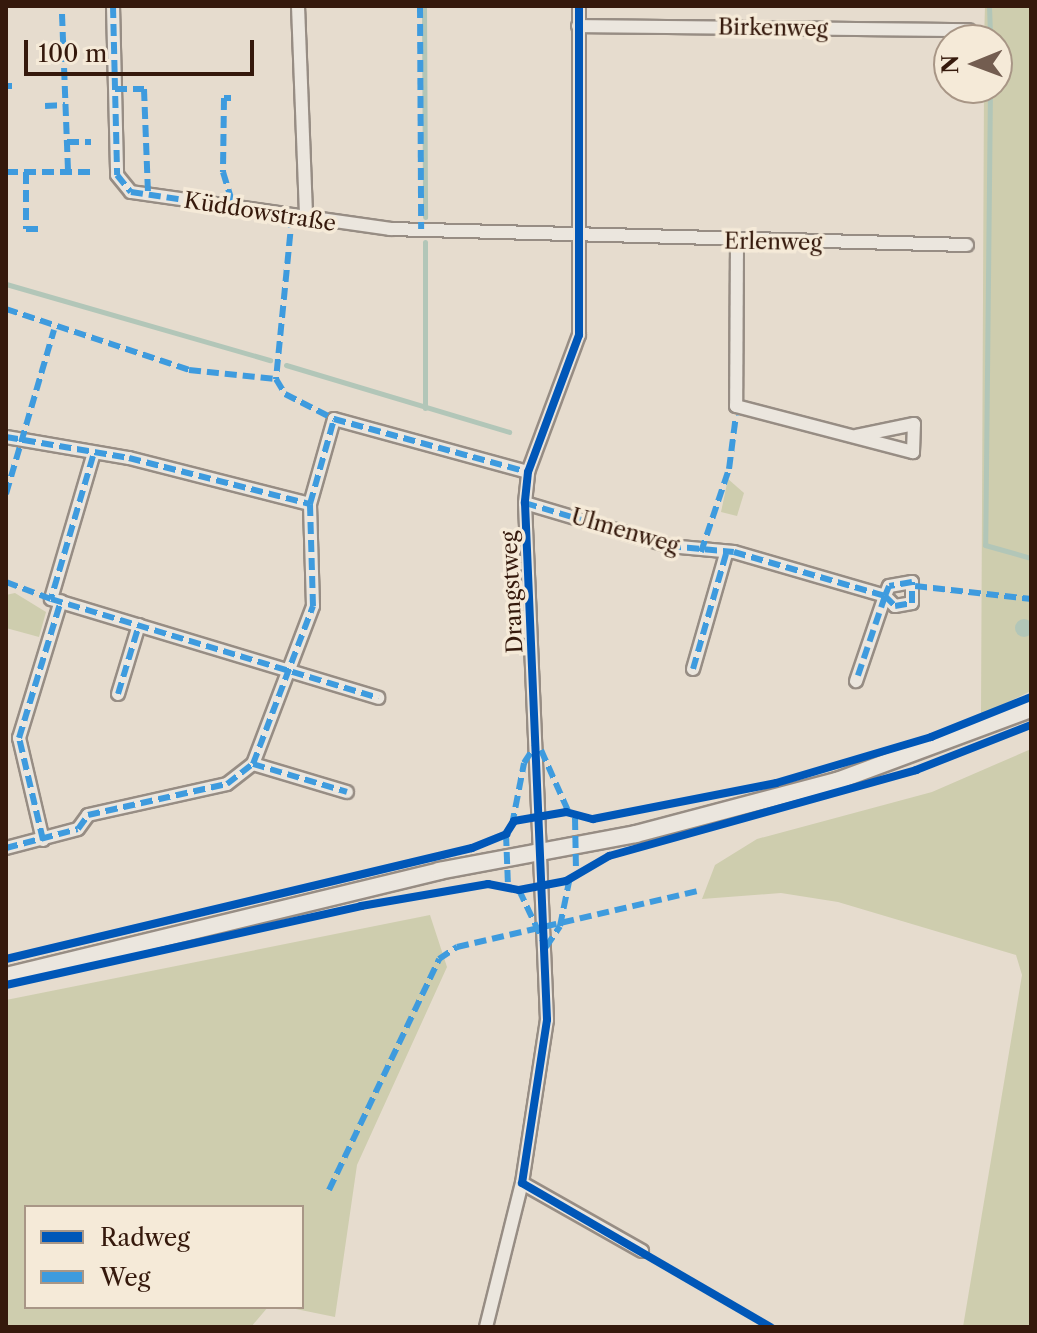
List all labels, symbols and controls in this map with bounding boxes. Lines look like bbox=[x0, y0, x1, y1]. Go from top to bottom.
street label: Birkenweg bbox=[718, 14, 828, 42]
scale bar bbox=[28, 24, 258, 74]
north arrow bbox=[933, 24, 1013, 104]
text: 100 m bbox=[38, 39, 107, 68]
text: N bbox=[937, 55, 964, 74]
street label: Küddowstraße bbox=[182, 187, 338, 237]
street label: Erlenweg bbox=[724, 228, 822, 256]
street label: Ulmenweg bbox=[568, 503, 682, 559]
street label: Drangstweg bbox=[496, 530, 528, 654]
legend bbox=[24, 1205, 304, 1309]
text: Radweg bbox=[100, 1223, 190, 1252]
text: Weg bbox=[100, 1263, 150, 1292]

